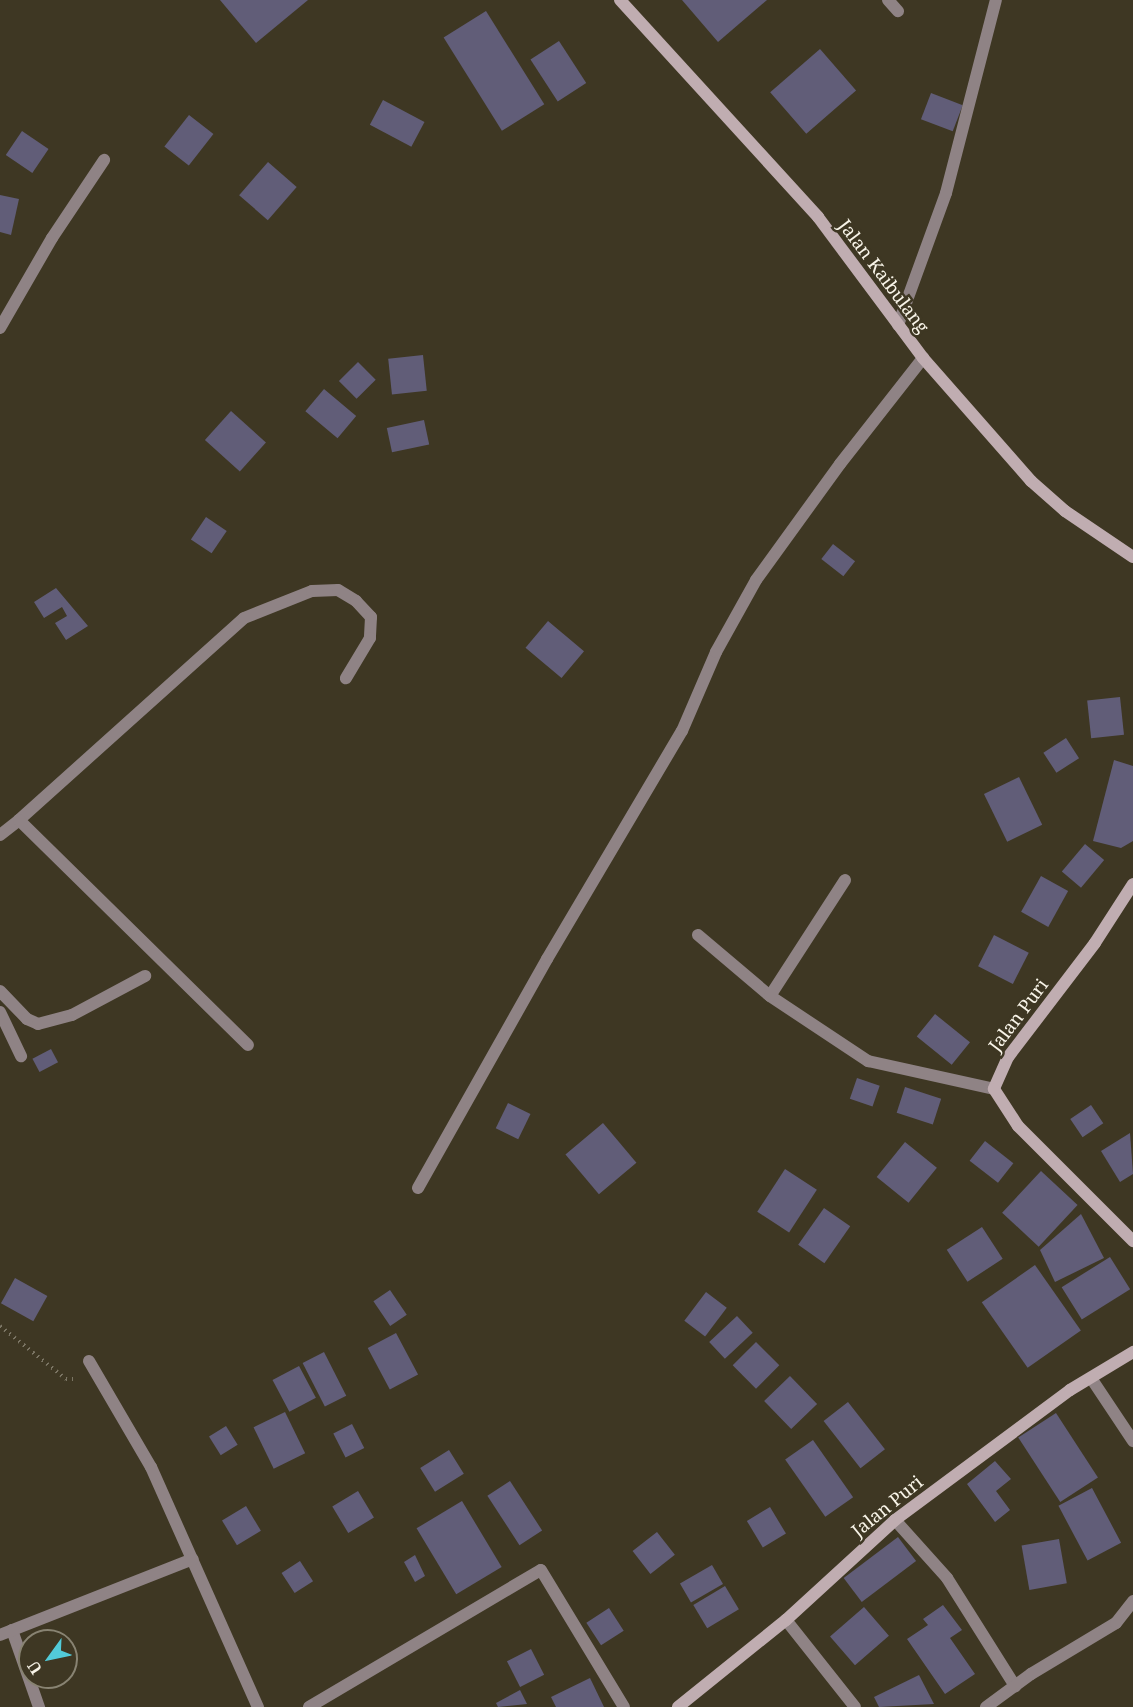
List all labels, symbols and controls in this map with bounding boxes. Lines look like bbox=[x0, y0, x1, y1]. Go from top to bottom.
street label: Jalan Kaibulang bbox=[834, 215, 934, 337]
street label: Jalan Puri bbox=[984, 975, 1052, 1055]
street label: Jalan Puri bbox=[847, 1471, 927, 1541]
north arrow bbox=[18, 1629, 78, 1689]
text: U bbox=[22, 1657, 47, 1679]

